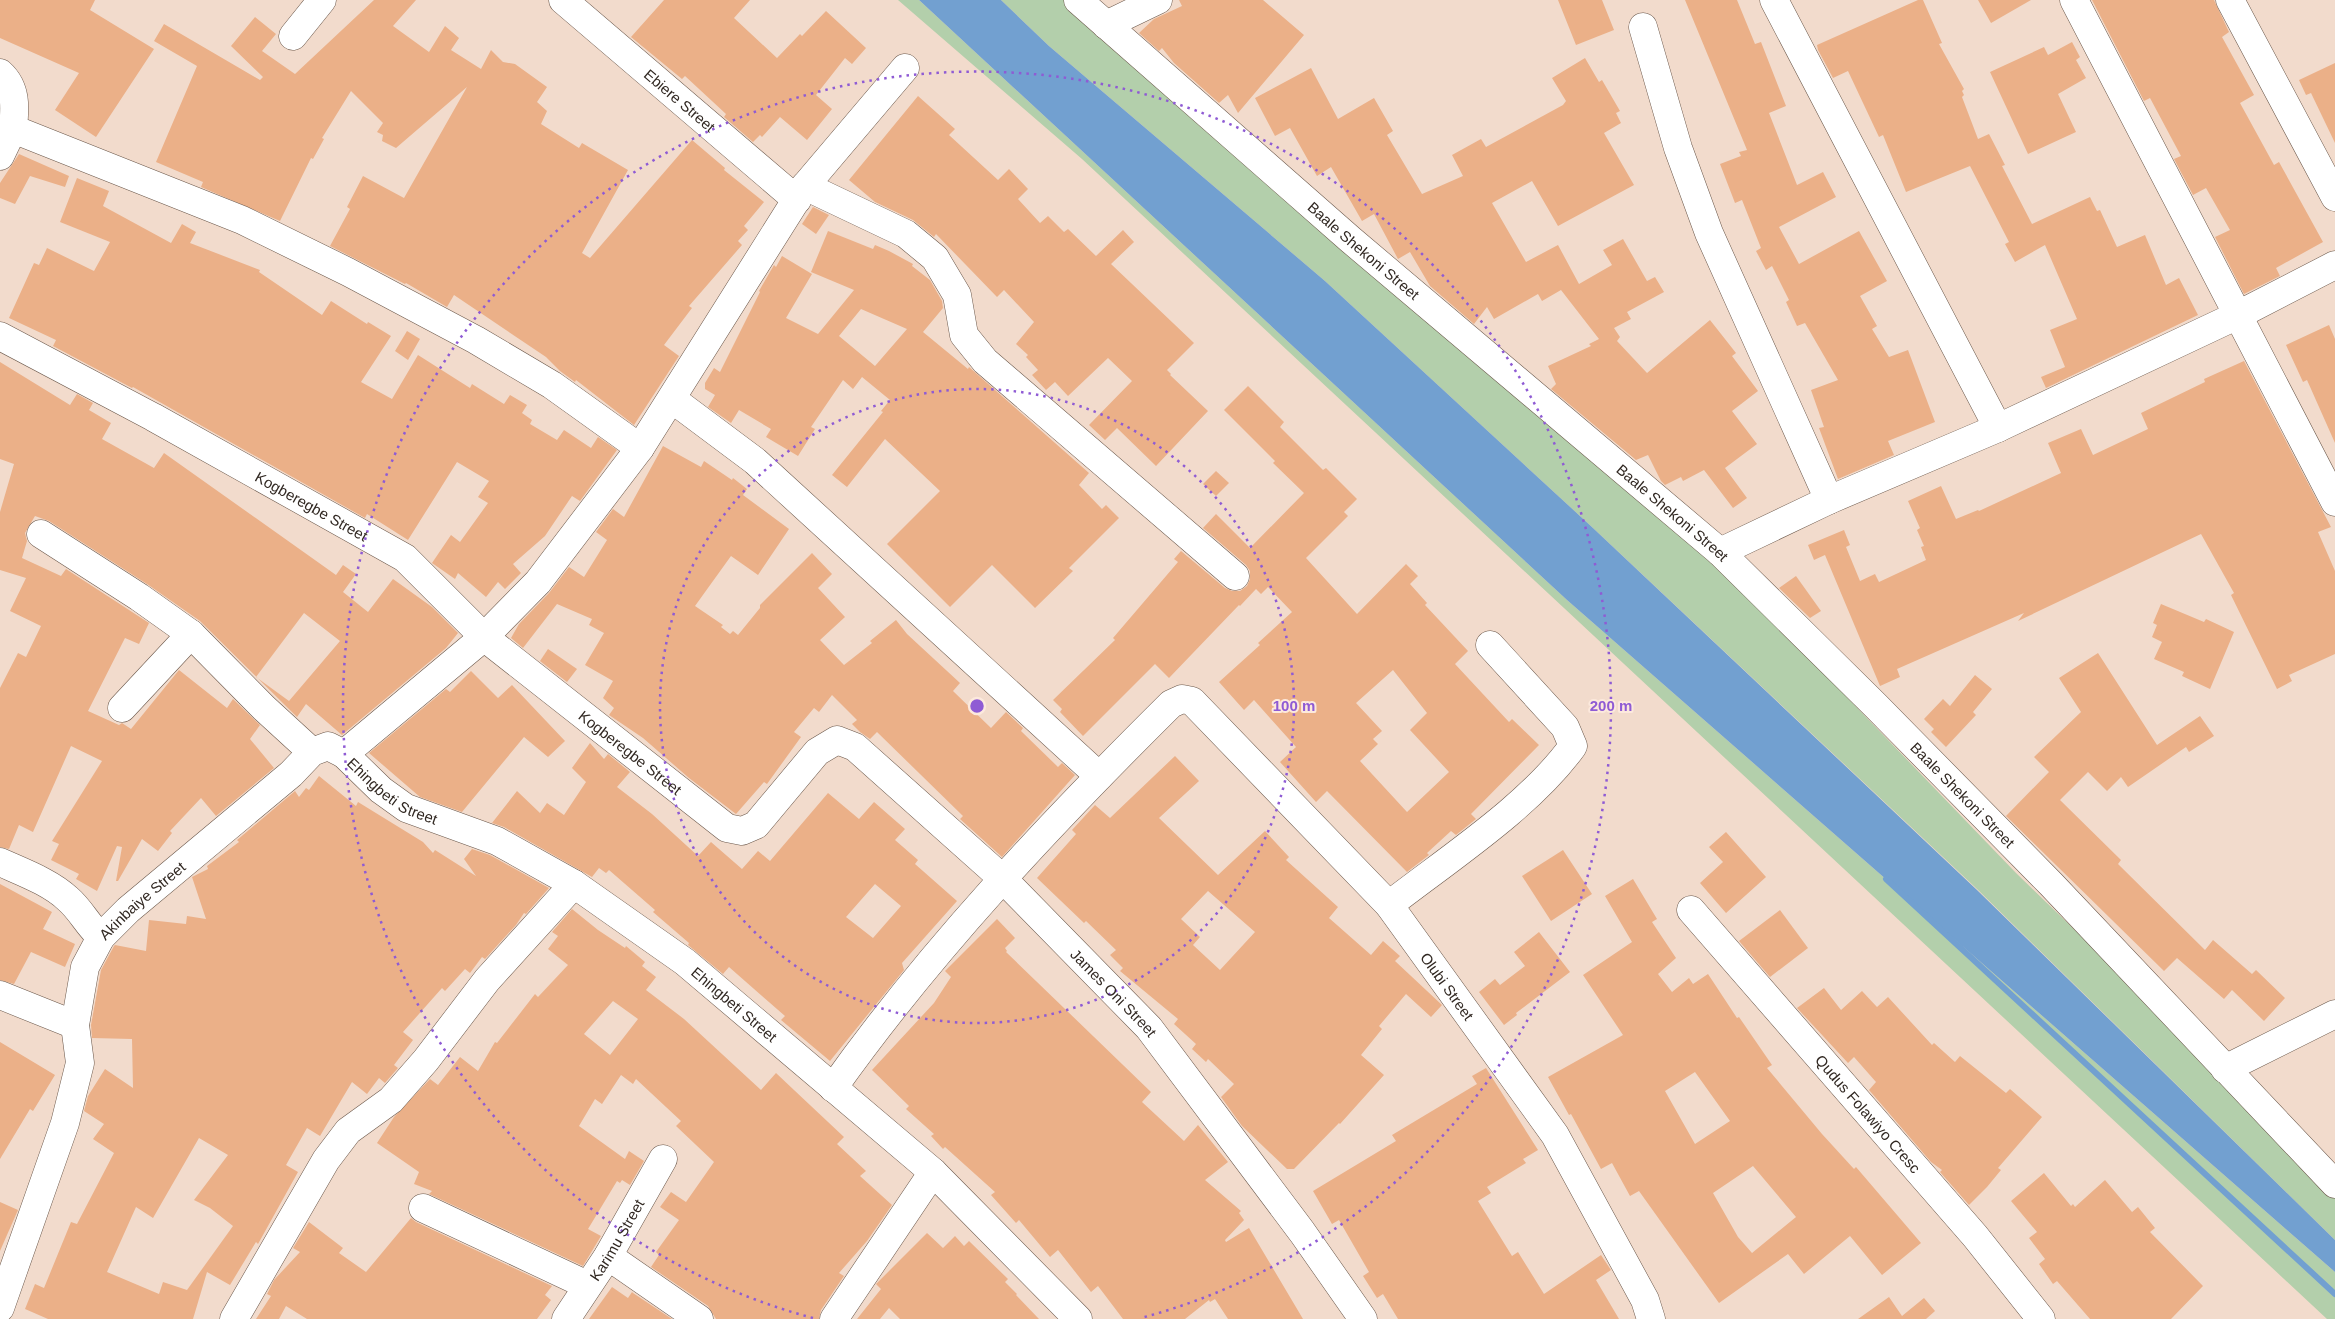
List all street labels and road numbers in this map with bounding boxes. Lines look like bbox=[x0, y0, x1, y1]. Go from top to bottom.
street label: Ebiere Street bbox=[641, 65, 720, 136]
street label: Baale Shekoni Street bbox=[1305, 198, 1424, 303]
street label: Baale Shekoni Street bbox=[1614, 460, 1733, 565]
street label: Kogberegbe Street bbox=[253, 468, 372, 544]
street label: Kogberegbe Street bbox=[576, 707, 686, 798]
street label: Baale Shekoni Street bbox=[1907, 738, 2019, 851]
street label: Ehingbeti Street bbox=[344, 754, 441, 828]
street label: Akinbaiye Street bbox=[95, 857, 189, 943]
street label: James Oni Street bbox=[1067, 945, 1161, 1040]
street label: Olubi Street bbox=[1417, 949, 1478, 1024]
street label: Ehingbeti Street bbox=[688, 963, 781, 1045]
street label: Qudus Folawiyo Cresc bbox=[1812, 1051, 1925, 1176]
street label: Karimu Street bbox=[586, 1195, 647, 1284]

